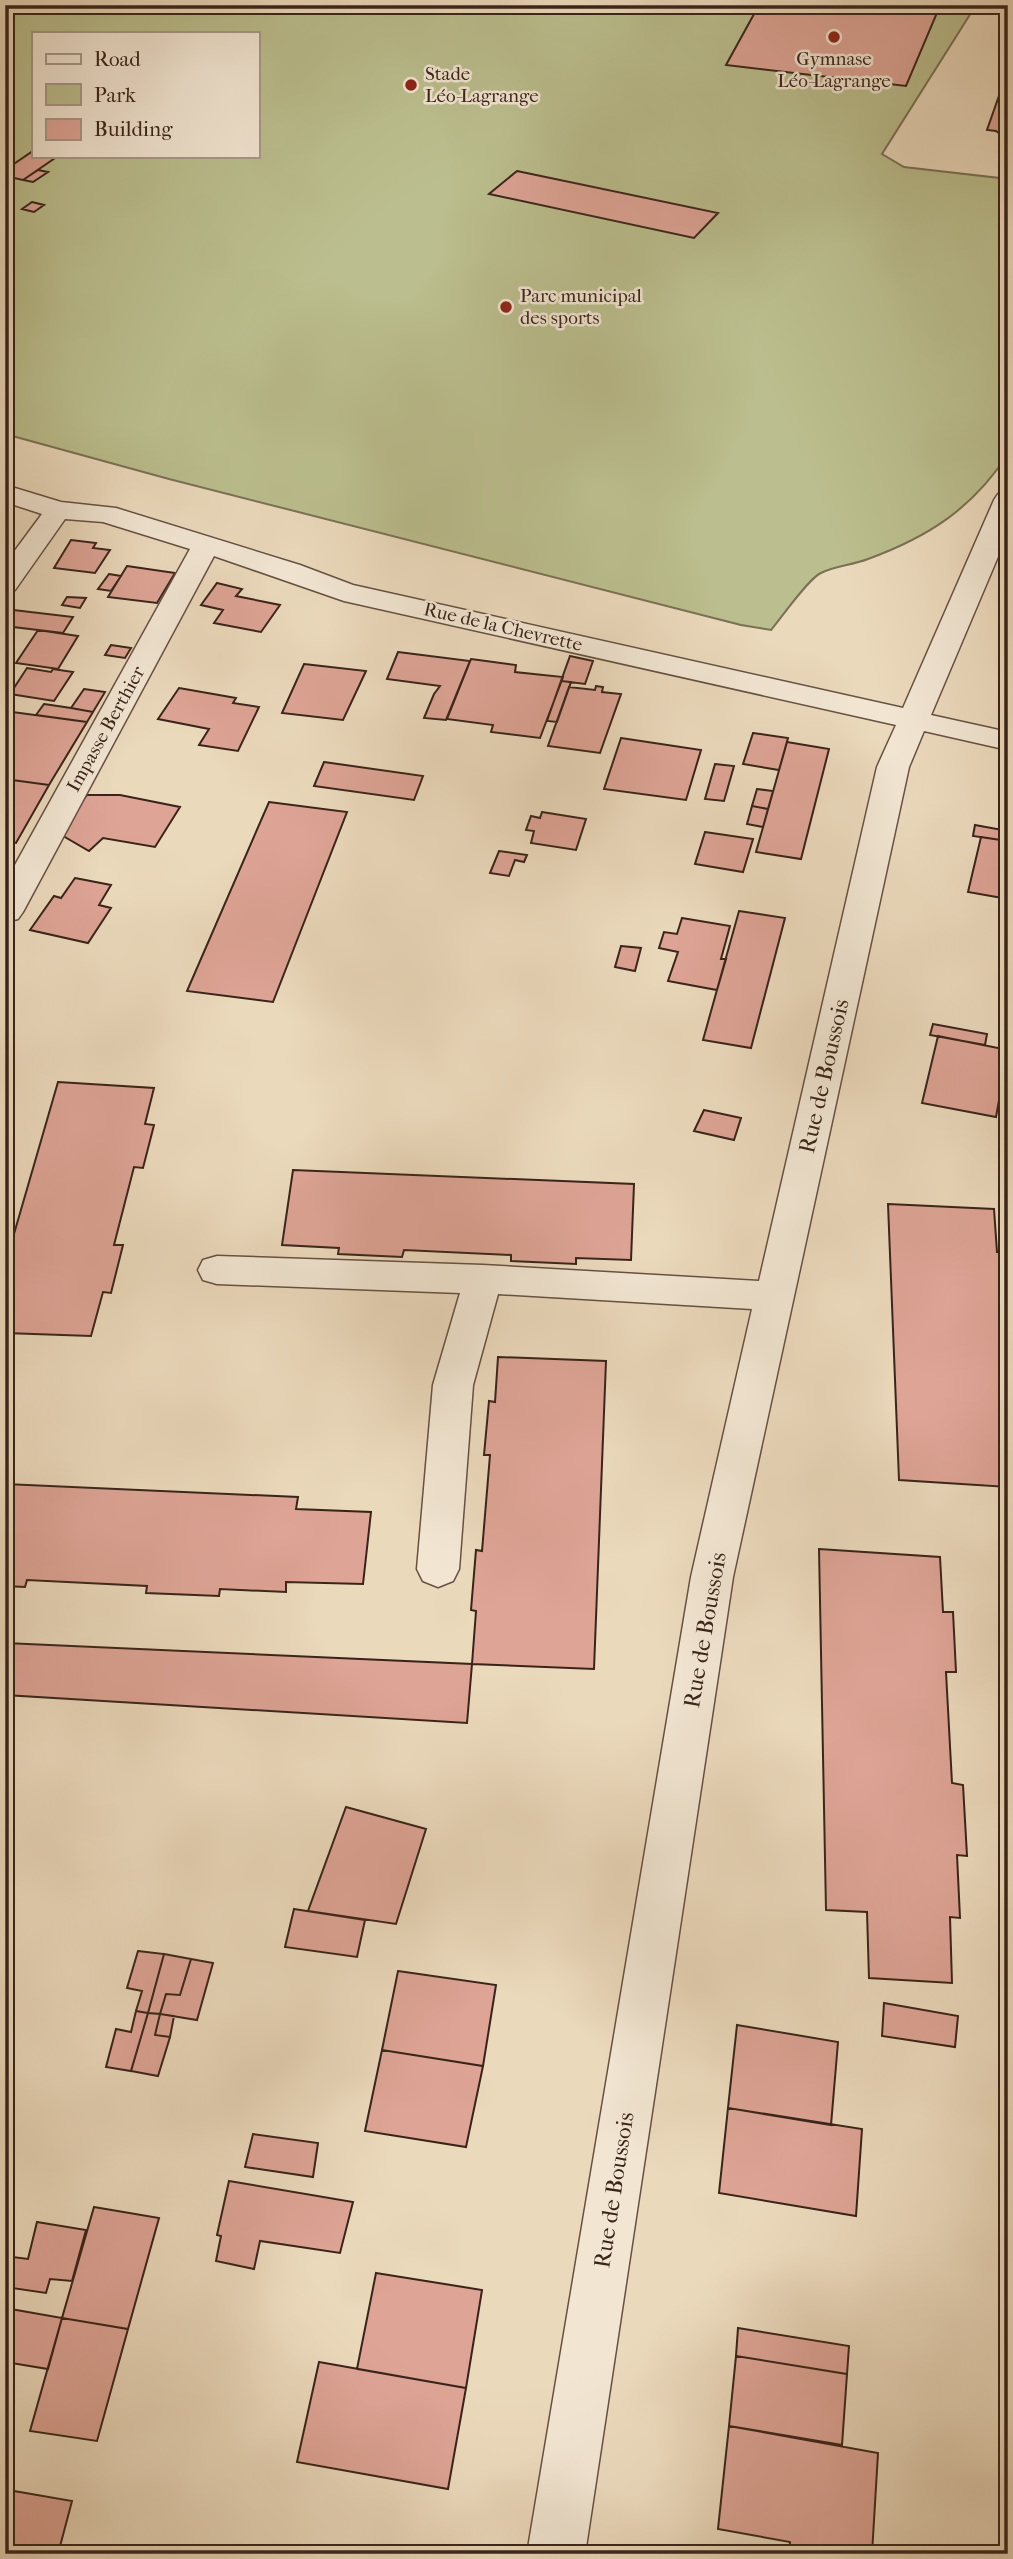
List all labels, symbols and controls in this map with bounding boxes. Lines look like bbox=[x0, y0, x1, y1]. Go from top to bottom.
marker: Gymnase Léo-Lagrange bbox=[826, 29, 842, 45]
legend bbox=[32, 32, 259, 158]
text: Road bbox=[94, 47, 141, 71]
place label: Gymnase Léo-Lagrange bbox=[777, 48, 891, 92]
place label: Stade Léo-Lagrange bbox=[425, 63, 539, 107]
marker: Stade Léo-Lagrange bbox=[403, 77, 419, 93]
text: Park bbox=[94, 83, 136, 107]
text: Building bbox=[94, 117, 173, 141]
place label: Parc municipal des sports bbox=[520, 285, 642, 329]
marker: Parc municipal des sports bbox=[498, 299, 514, 315]
street label: Rue de la Chevrette bbox=[422, 598, 584, 656]
street label: Impasse Berthier bbox=[62, 662, 150, 796]
street label: Rue de Boussois bbox=[793, 996, 855, 1156]
street label: Rue de Boussois bbox=[678, 1550, 732, 1710]
street label: Rue de Boussois bbox=[588, 2110, 640, 2270]

